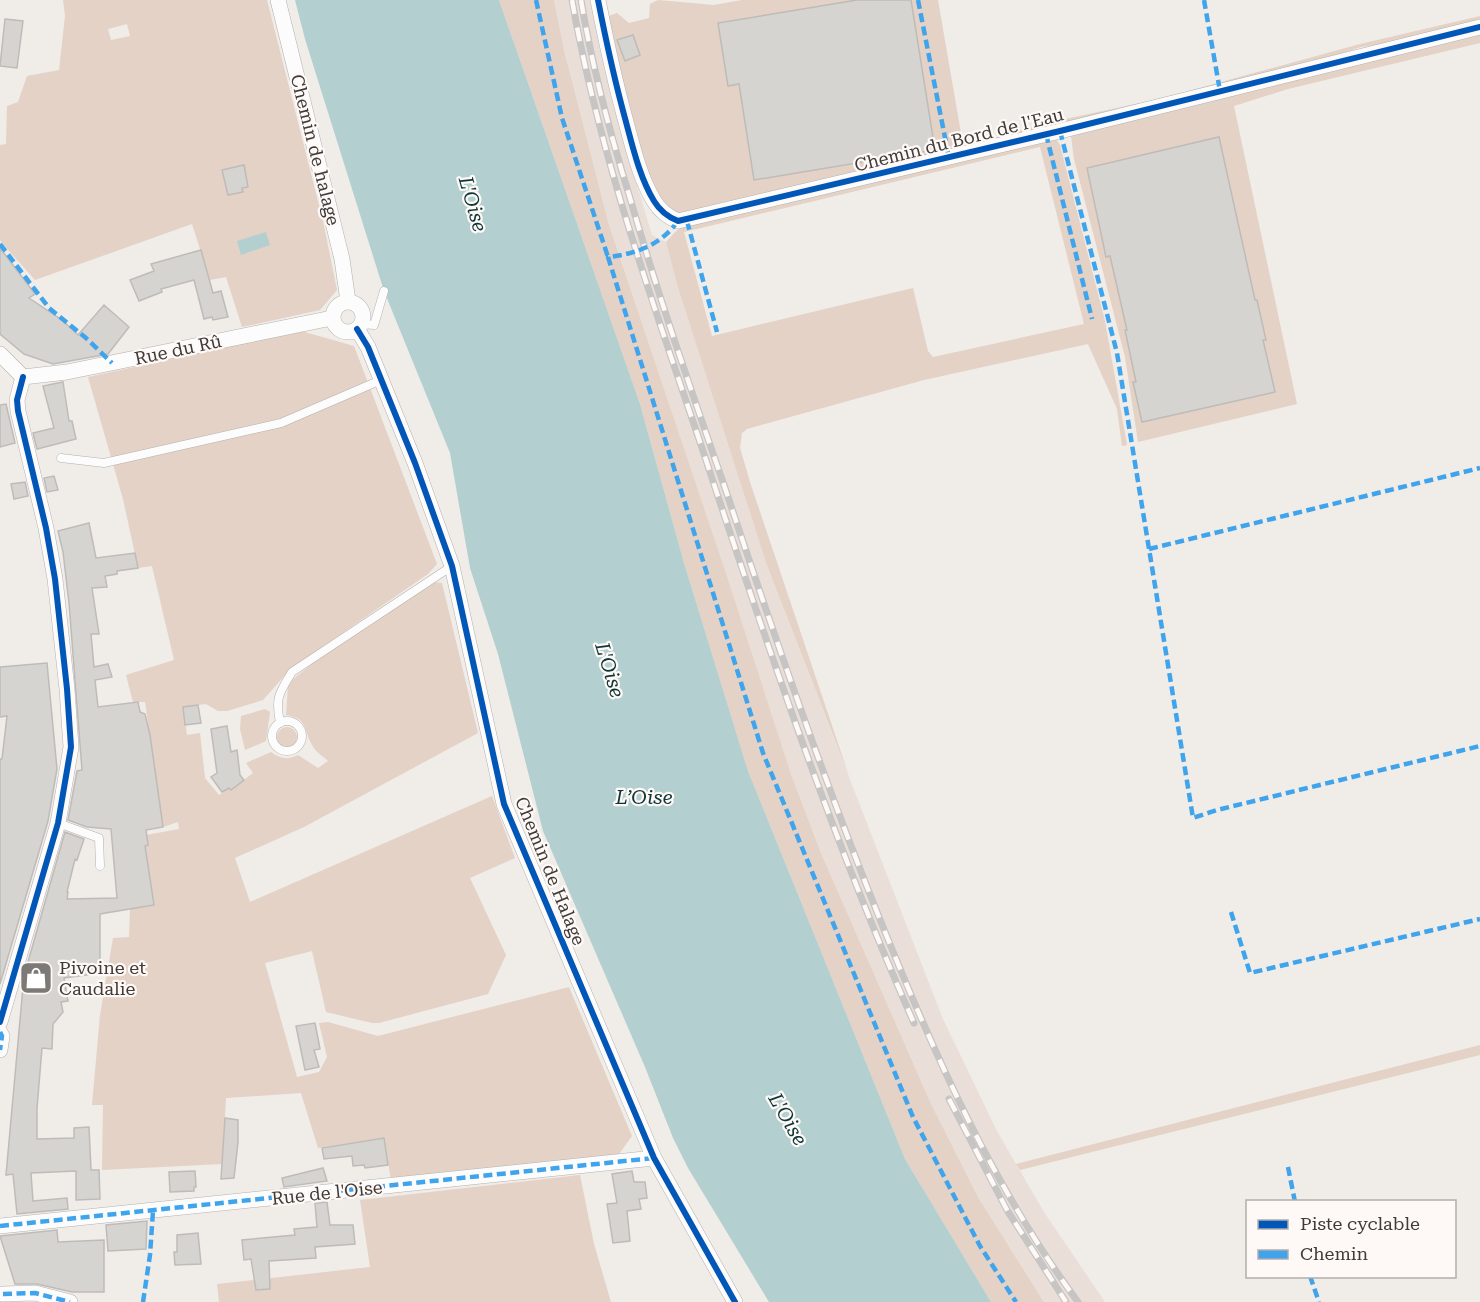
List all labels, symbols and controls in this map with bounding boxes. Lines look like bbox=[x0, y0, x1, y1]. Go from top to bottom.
street label: Chemin de halage bbox=[287, 72, 344, 228]
street label: Chemin du Bord de l'Eau bbox=[852, 103, 1066, 176]
water label: L'Oise bbox=[453, 173, 492, 234]
street label: Rue du Rû bbox=[132, 330, 223, 369]
water label: L'Oise bbox=[590, 639, 630, 700]
water label: L’Oise bbox=[614, 785, 673, 809]
street label: Chemin de Halage bbox=[511, 794, 590, 948]
place label: Pivoine et Caudalie bbox=[59, 957, 146, 999]
shop icon: Pivoine et Caudalie bbox=[18, 960, 54, 996]
water label: L'Oise bbox=[763, 1088, 812, 1149]
street label: Rue de l'Oise bbox=[270, 1176, 384, 1209]
legend bbox=[1246, 1200, 1456, 1278]
text: Piste cyclable bbox=[1300, 1213, 1420, 1234]
text: Chemin bbox=[1300, 1243, 1369, 1264]

